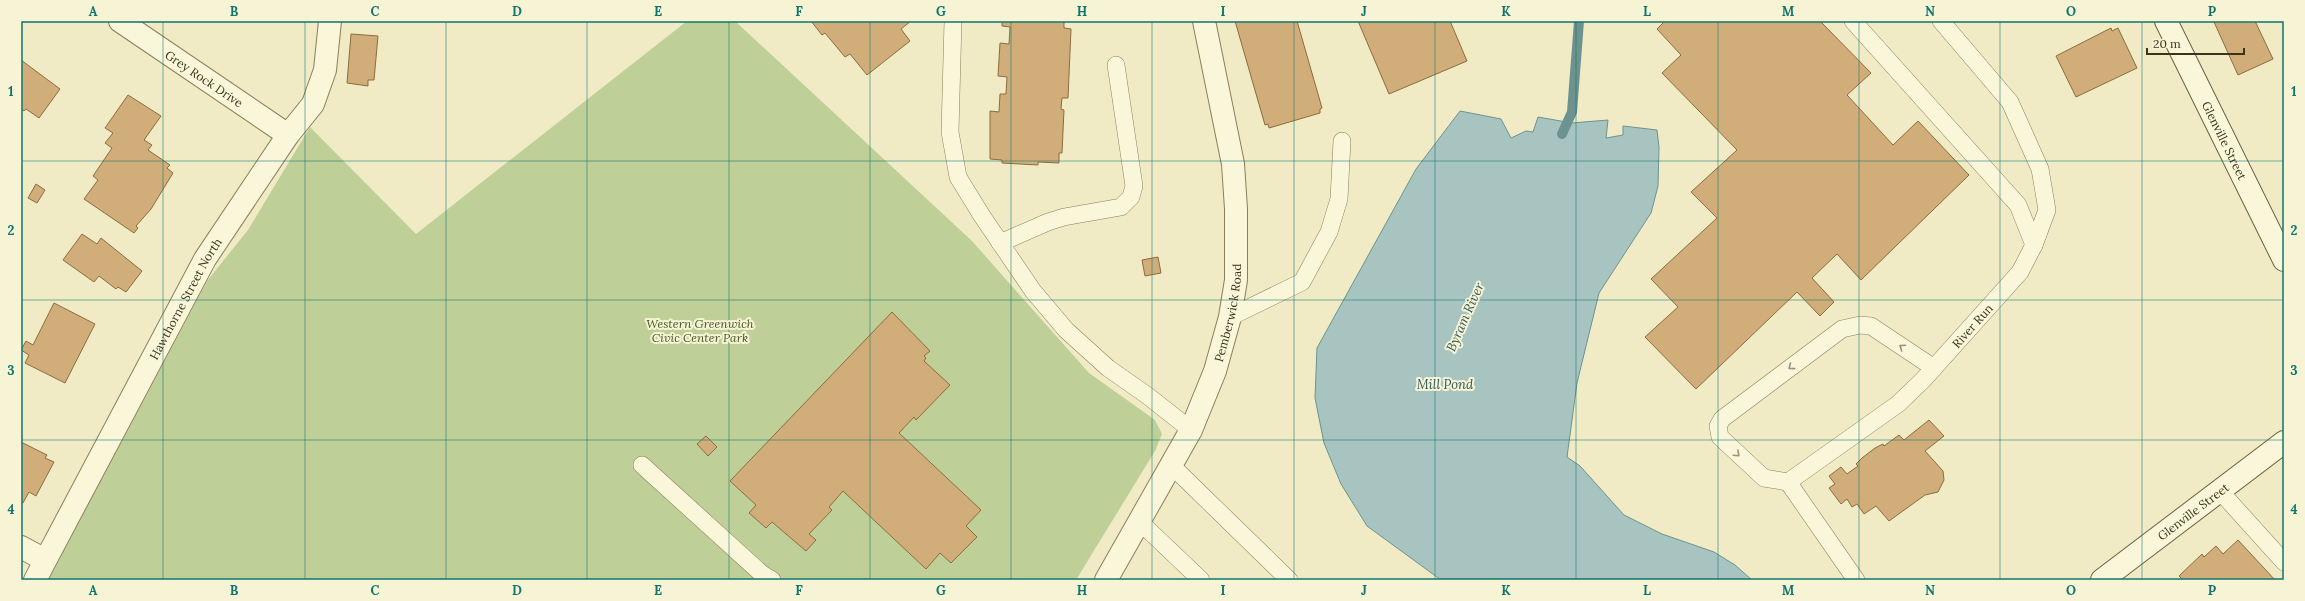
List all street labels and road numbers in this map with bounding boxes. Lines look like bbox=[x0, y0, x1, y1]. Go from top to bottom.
street label: Grey Rock Drive bbox=[163, 47, 247, 110]
street label: Glenville Street bbox=[2199, 98, 2251, 182]
street label: Hawthorne Street North bbox=[146, 235, 225, 362]
street label: Pemberwick Road bbox=[1210, 264, 1244, 364]
street label: River Run bbox=[1948, 300, 1995, 351]
street label: Glenville Street bbox=[2154, 479, 2232, 543]

